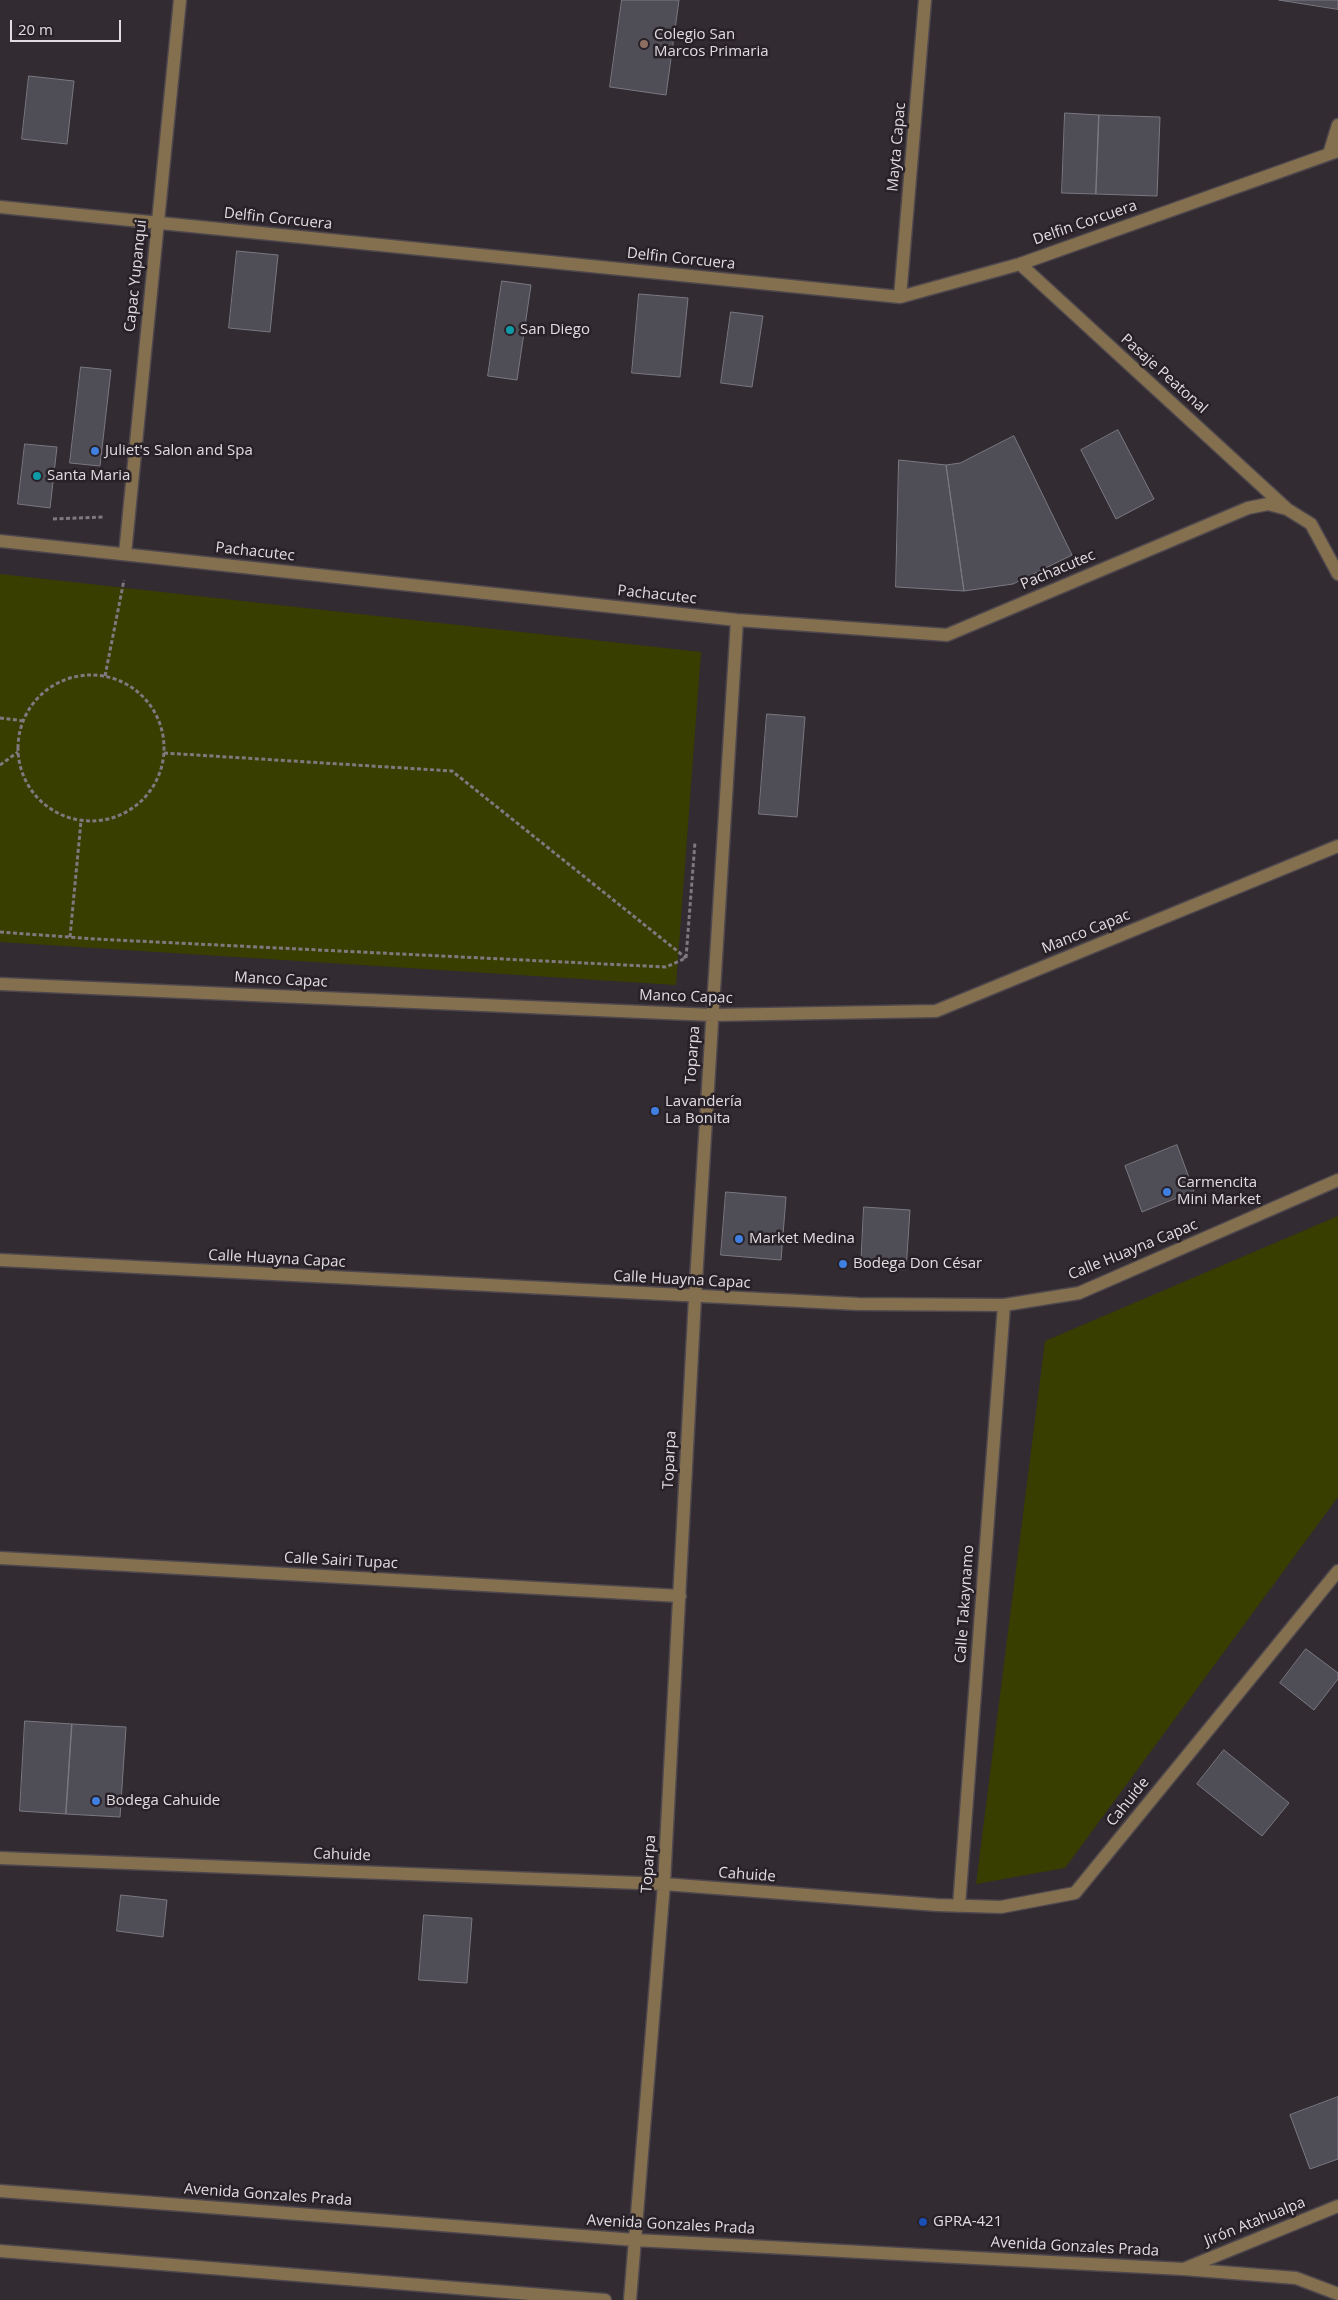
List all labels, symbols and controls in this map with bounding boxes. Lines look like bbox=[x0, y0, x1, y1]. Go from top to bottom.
scale bar bbox=[12, 10, 124, 42]
text: 20 m bbox=[18, 19, 53, 39]
place label: Colegio San Marcos Primaria bbox=[654, 26, 769, 61]
marker: Colegio San Marcos Primaria bbox=[638, 38, 650, 50]
street label: Mayta Capac bbox=[884, 102, 910, 192]
street label: Delfin Corcuera bbox=[1031, 197, 1139, 249]
street label: Delfin Corcuera bbox=[223, 204, 333, 234]
street label: Capac Yupanqui bbox=[121, 219, 151, 333]
street label: Delfin Corcuera bbox=[626, 244, 736, 274]
place label: San Diego bbox=[520, 321, 590, 339]
marker: San Diego bbox=[504, 324, 516, 336]
street label: Pasaje Peatonal bbox=[1117, 330, 1211, 418]
place label: Juliet's Salon and Spa bbox=[105, 442, 253, 460]
marker: Juliet's Salon and Spa bbox=[89, 445, 101, 457]
place label: Santa Maria bbox=[47, 467, 130, 485]
marker: Santa Maria bbox=[31, 470, 43, 482]
street label: Pachacutec bbox=[215, 539, 295, 565]
street label: Pachacutec bbox=[1018, 546, 1098, 594]
street label: Pachacutec bbox=[617, 582, 697, 608]
street label: Manco Capac bbox=[1039, 906, 1133, 958]
street label: Manco Capac bbox=[234, 969, 328, 991]
street label: Manco Capac bbox=[639, 986, 733, 1008]
street label: Toparpa bbox=[682, 1025, 704, 1085]
place label: Lavandería La Bonita bbox=[665, 1093, 742, 1128]
marker: Lavandería La Bonita bbox=[649, 1105, 661, 1117]
place label: Carmencita Mini Market bbox=[1177, 1174, 1261, 1209]
marker: Carmencita Mini Market bbox=[1161, 1186, 1173, 1198]
street label: Calle Huayna Capac bbox=[1066, 1216, 1200, 1284]
place label: Market Medina bbox=[749, 1230, 855, 1248]
marker: Market Medina bbox=[733, 1233, 745, 1245]
street label: Calle Huayna Capac bbox=[208, 1246, 346, 1272]
place label: Bodega Don César bbox=[853, 1255, 982, 1273]
marker: Bodega Don César bbox=[837, 1258, 849, 1270]
street label: Calle Huayna Capac bbox=[613, 1267, 751, 1293]
street label: Toparpa bbox=[659, 1430, 681, 1490]
street label: Calle Takaynamo bbox=[952, 1544, 978, 1664]
street label: Calle Sairi Tupac bbox=[284, 1549, 398, 1573]
street label: Cahuide bbox=[1103, 1774, 1153, 1830]
place label: Bodega Cahuide bbox=[106, 1792, 220, 1810]
marker: Bodega Cahuide bbox=[90, 1795, 102, 1807]
street label: Toparpa bbox=[638, 1834, 660, 1894]
street label: Cahuide bbox=[313, 1845, 371, 1865]
street label: Cahuide bbox=[718, 1864, 776, 1886]
street label: Avenida Gonzales Prada bbox=[183, 2180, 353, 2210]
street label: Jirón Atahualpa bbox=[1202, 2194, 1308, 2250]
street label: Avenida Gonzales Prada bbox=[586, 2212, 756, 2238]
place label: GPRA-421 bbox=[933, 2213, 1002, 2231]
marker: GPRA-421 bbox=[917, 2216, 929, 2228]
street label: Avenida Gonzales Prada bbox=[990, 2234, 1160, 2260]

